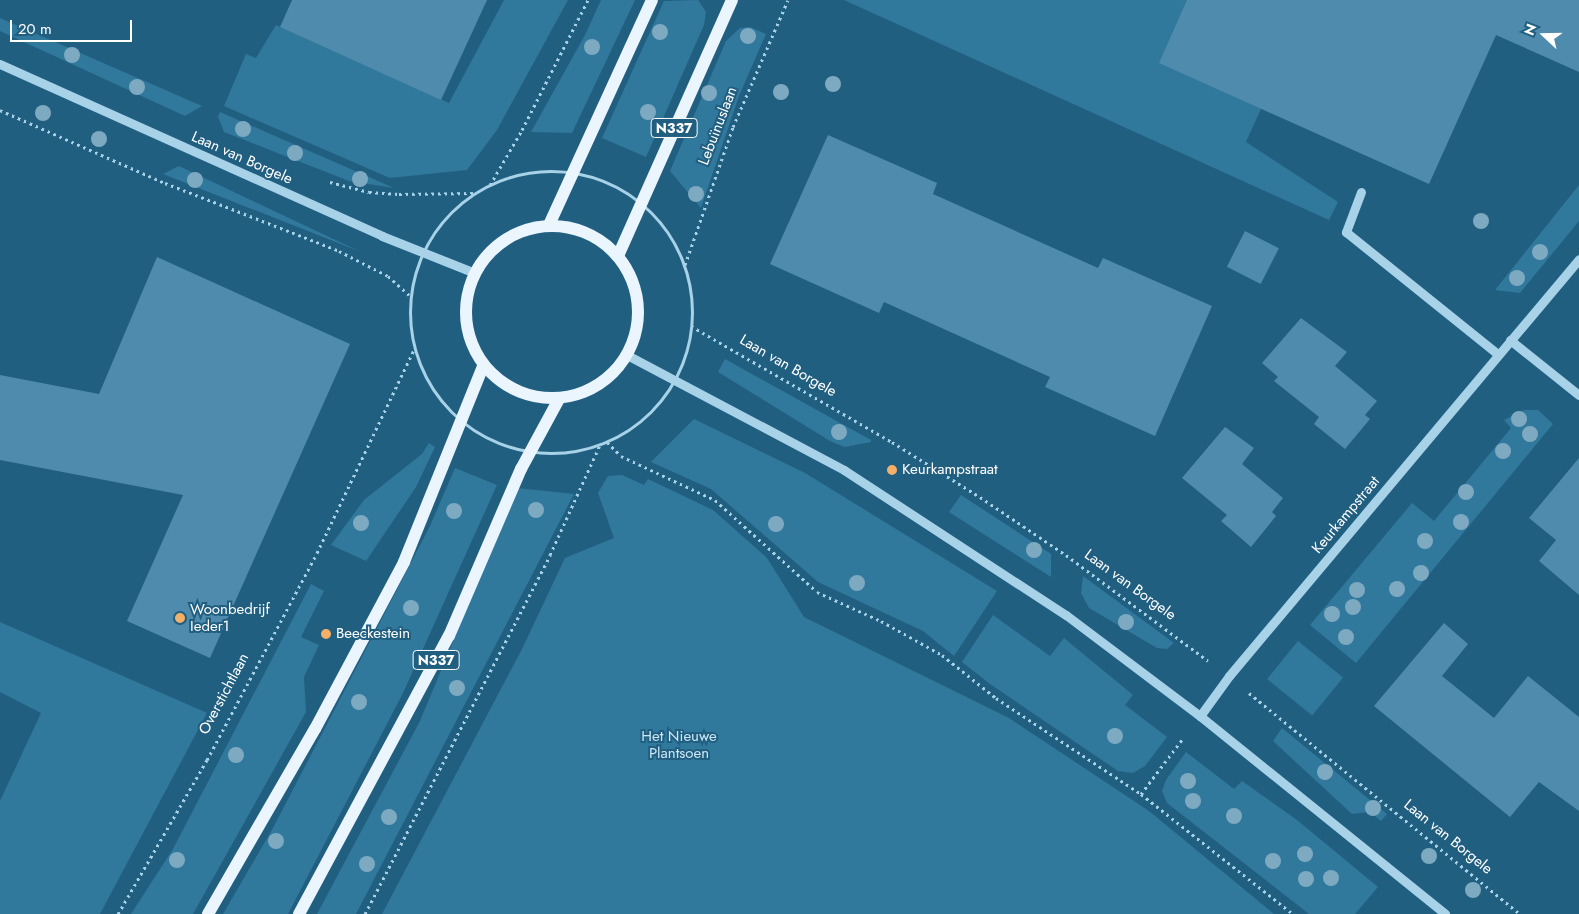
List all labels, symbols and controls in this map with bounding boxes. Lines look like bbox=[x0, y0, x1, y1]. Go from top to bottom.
scale bar bbox=[12, 10, 135, 42]
north arrow bbox=[1519, 10, 1569, 60]
text: 20 m bbox=[18, 18, 52, 40]
text: N bbox=[1519, 21, 1541, 38]
street label: Lebuïnuslaan bbox=[695, 84, 741, 168]
road number: N337 bbox=[650, 116, 698, 140]
street label: Laan van Borgele bbox=[189, 128, 295, 188]
street label: Laan van Borgele bbox=[736, 331, 840, 401]
place label: Keurkampstraat bbox=[902, 461, 998, 479]
marker: Keurkampstraat bbox=[886, 464, 898, 476]
street label: Keurkampstraat bbox=[1308, 473, 1384, 557]
street label: Laan van Borgele bbox=[1081, 546, 1179, 624]
place label: Woonbedrijf Ieder1 bbox=[190, 600, 270, 635]
marker: Woonbedrijf Ieder1 bbox=[174, 612, 186, 624]
place label: Beeckestein bbox=[336, 625, 410, 643]
marker: Beeckestein bbox=[320, 628, 332, 640]
road number: N337 bbox=[412, 648, 460, 672]
street label: Overstichtlaan bbox=[195, 650, 253, 738]
park label: Het Nieuwe Plantsoen bbox=[641, 727, 717, 762]
street label: Laan van Borgele bbox=[1400, 796, 1496, 878]

